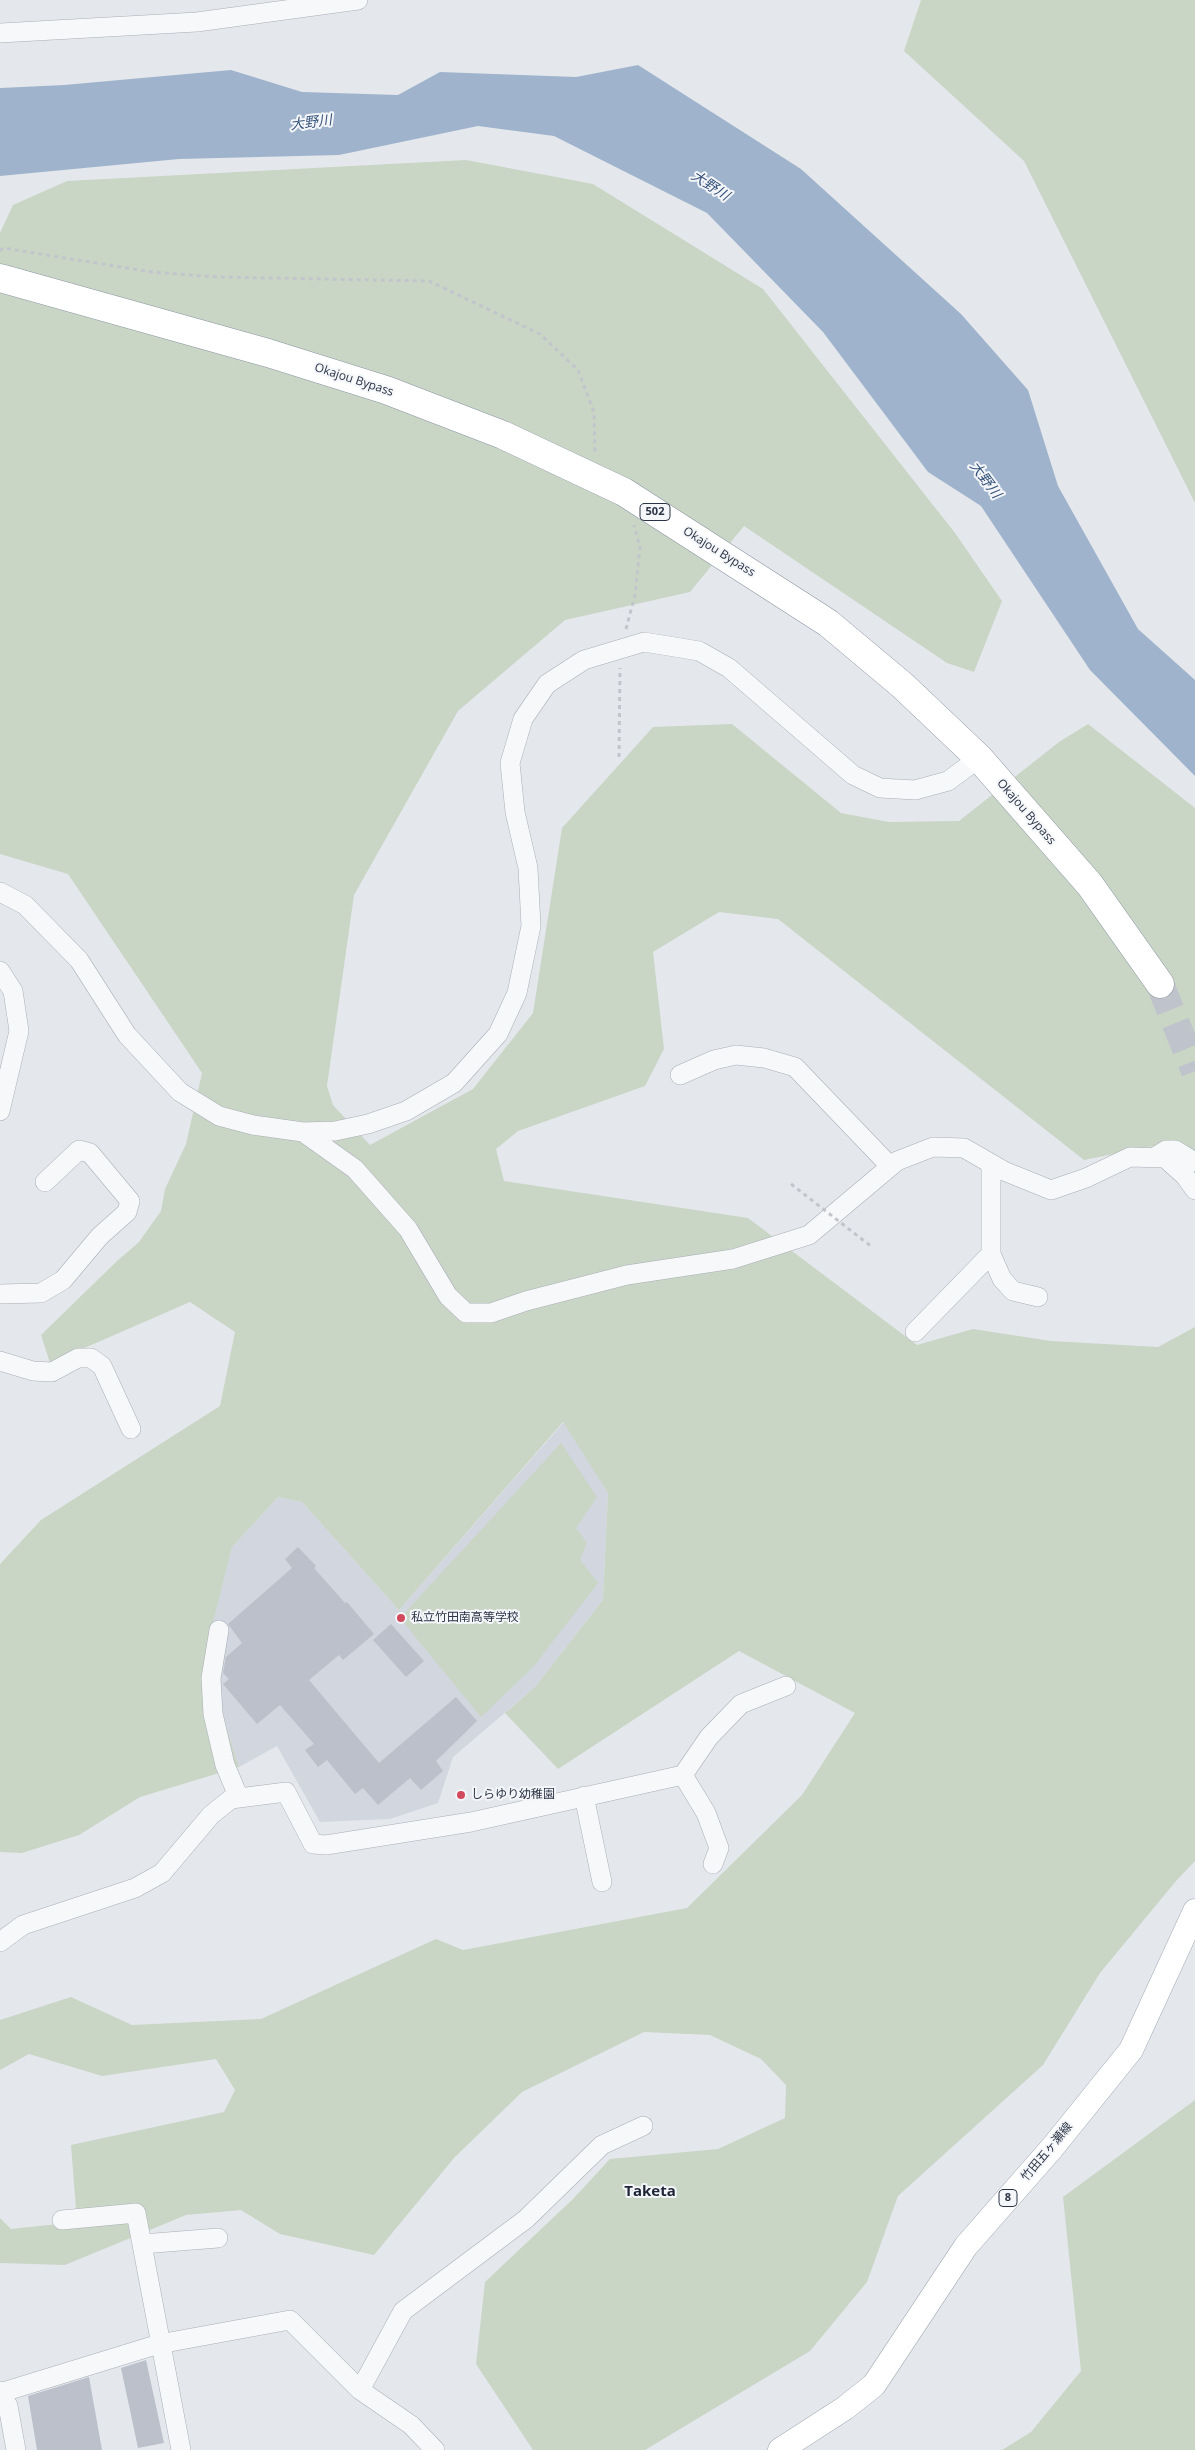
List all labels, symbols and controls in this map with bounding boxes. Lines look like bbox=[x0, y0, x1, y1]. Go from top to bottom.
water label: 大野川 bbox=[289, 112, 333, 134]
water label: 大野川 bbox=[688, 168, 732, 204]
street label: Okajou Bypass bbox=[313, 360, 395, 400]
water label: 大野川 bbox=[966, 458, 1004, 502]
road number: 502 bbox=[640, 504, 670, 520]
street label: Okajou Bypass bbox=[680, 524, 758, 580]
street label: Okajou Bypass bbox=[994, 776, 1058, 848]
place label: 私立竹田南高等学校 bbox=[411, 1611, 519, 1625]
marker: 私立竹田南高等学校 bbox=[395, 1612, 407, 1624]
place label: しらゆり幼稚園 bbox=[471, 1788, 555, 1802]
marker: しらゆり幼稚園 bbox=[455, 1789, 467, 1801]
street label: 竹田五ヶ瀬線 bbox=[1018, 2120, 1076, 2184]
district label: Taketa bbox=[624, 2183, 676, 2201]
road number: 8 bbox=[999, 2190, 1017, 2206]

